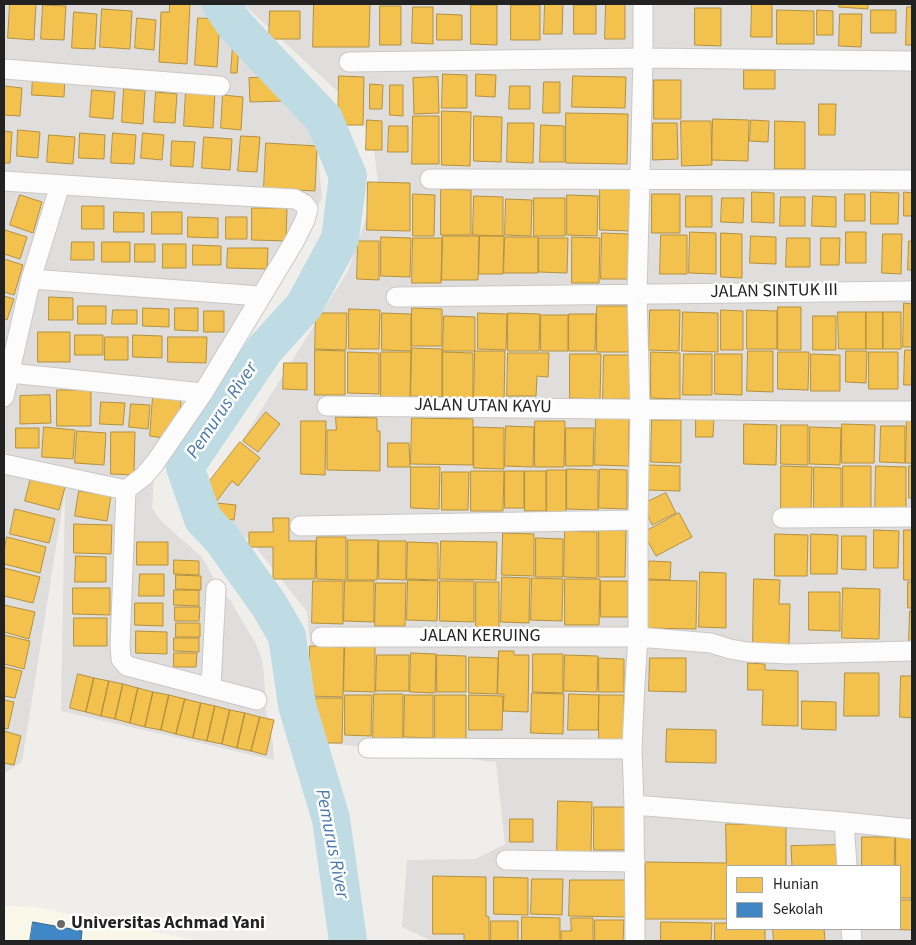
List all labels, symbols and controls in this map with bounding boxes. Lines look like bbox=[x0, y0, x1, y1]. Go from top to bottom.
street label: JALAN SINTUK III bbox=[710, 280, 838, 304]
water label: Pemurus River bbox=[182, 358, 264, 464]
street label: JALAN UTAN KAYU bbox=[414, 395, 552, 419]
street label: JALAN KERUING bbox=[419, 626, 541, 648]
water label: Pemurus River bbox=[309, 787, 353, 901]
legend bbox=[726, 865, 901, 930]
text: Hunian bbox=[773, 874, 819, 895]
text: Sekolah bbox=[773, 899, 823, 920]
place label: Universitas Achmad Yani bbox=[71, 913, 265, 935]
marker: Universitas Achmad Yani bbox=[55, 918, 67, 930]

